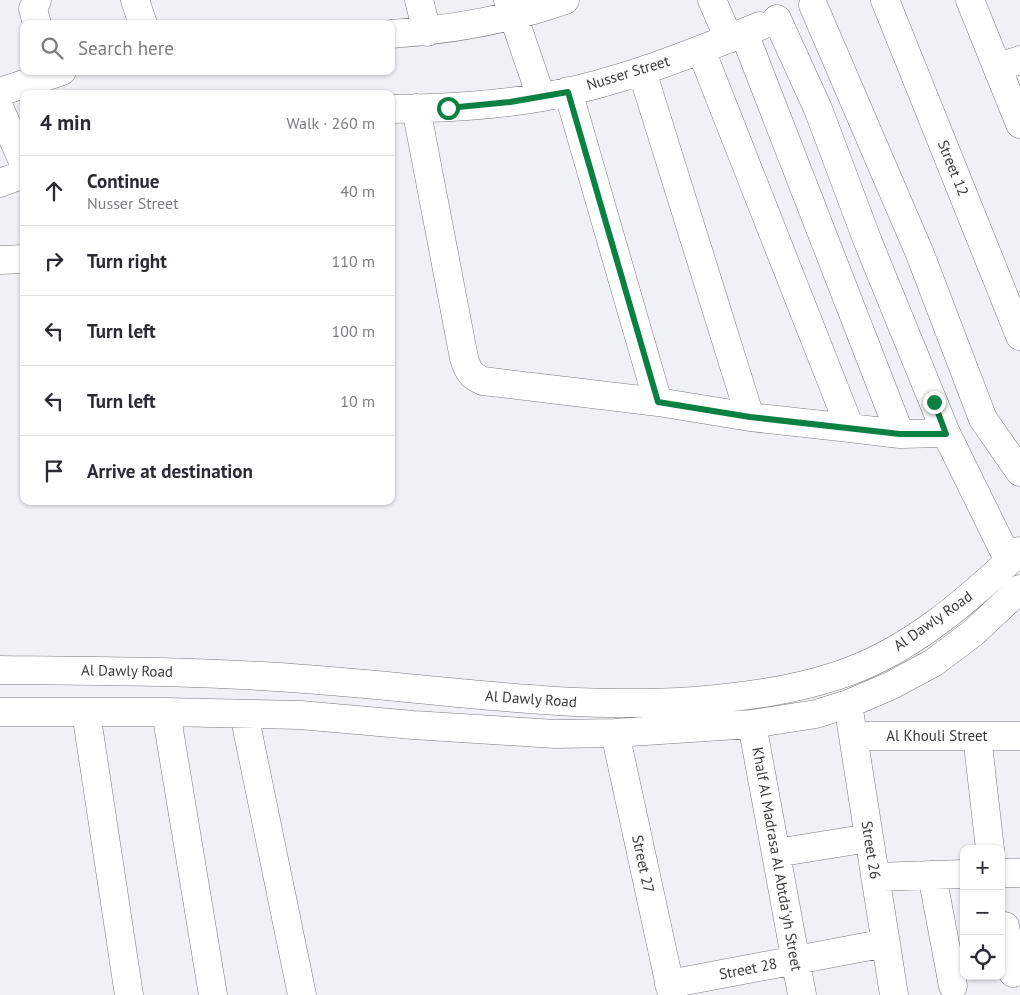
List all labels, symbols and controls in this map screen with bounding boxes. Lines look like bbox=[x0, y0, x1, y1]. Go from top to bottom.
search box bbox=[20, 20, 395, 75]
icon: search bbox=[38, 34, 66, 62]
text: Search here bbox=[78, 36, 174, 60]
street label: Nusser Street bbox=[584, 51, 672, 94]
route start bbox=[437, 97, 460, 120]
text: 4 min bbox=[40, 109, 91, 136]
text: Walk · 260 m bbox=[286, 113, 375, 133]
street label: Street 12 bbox=[934, 137, 973, 199]
text: Continue bbox=[87, 169, 159, 193]
icon: ahead bbox=[40, 177, 68, 205]
text: 40 m bbox=[340, 181, 375, 201]
text: Nusser Street bbox=[87, 193, 179, 213]
icon: right bbox=[40, 247, 68, 275]
text: Turn right bbox=[87, 249, 167, 273]
text: 110 m bbox=[332, 251, 375, 271]
icon: left bbox=[40, 317, 68, 345]
text: Turn left bbox=[87, 319, 156, 343]
text: 100 m bbox=[332, 321, 375, 341]
icon: left bbox=[40, 387, 68, 415]
text: Turn left bbox=[87, 389, 156, 413]
text: 10 m bbox=[340, 391, 375, 411]
route end bbox=[923, 391, 946, 414]
icon: arrive bbox=[40, 457, 68, 485]
text: Arrive at destination bbox=[87, 459, 253, 483]
street label: Al Dawly Road bbox=[890, 586, 976, 655]
street label: Al Dawly Road bbox=[81, 660, 173, 681]
street label: Al Dawly Road bbox=[484, 686, 578, 711]
street label: Al Khouli Street bbox=[886, 726, 988, 745]
street label: Khalf Al Madrasa Al Abtda'yh Street bbox=[748, 745, 807, 972]
street label: Street 26 bbox=[858, 819, 885, 880]
street label: Street 27 bbox=[628, 833, 659, 895]
map controls bbox=[960, 845, 1005, 980]
button: + bbox=[960, 845, 1005, 890]
button: − bbox=[960, 890, 1005, 935]
button: locate bbox=[960, 935, 1005, 980]
street label: Street 28 bbox=[717, 954, 779, 983]

